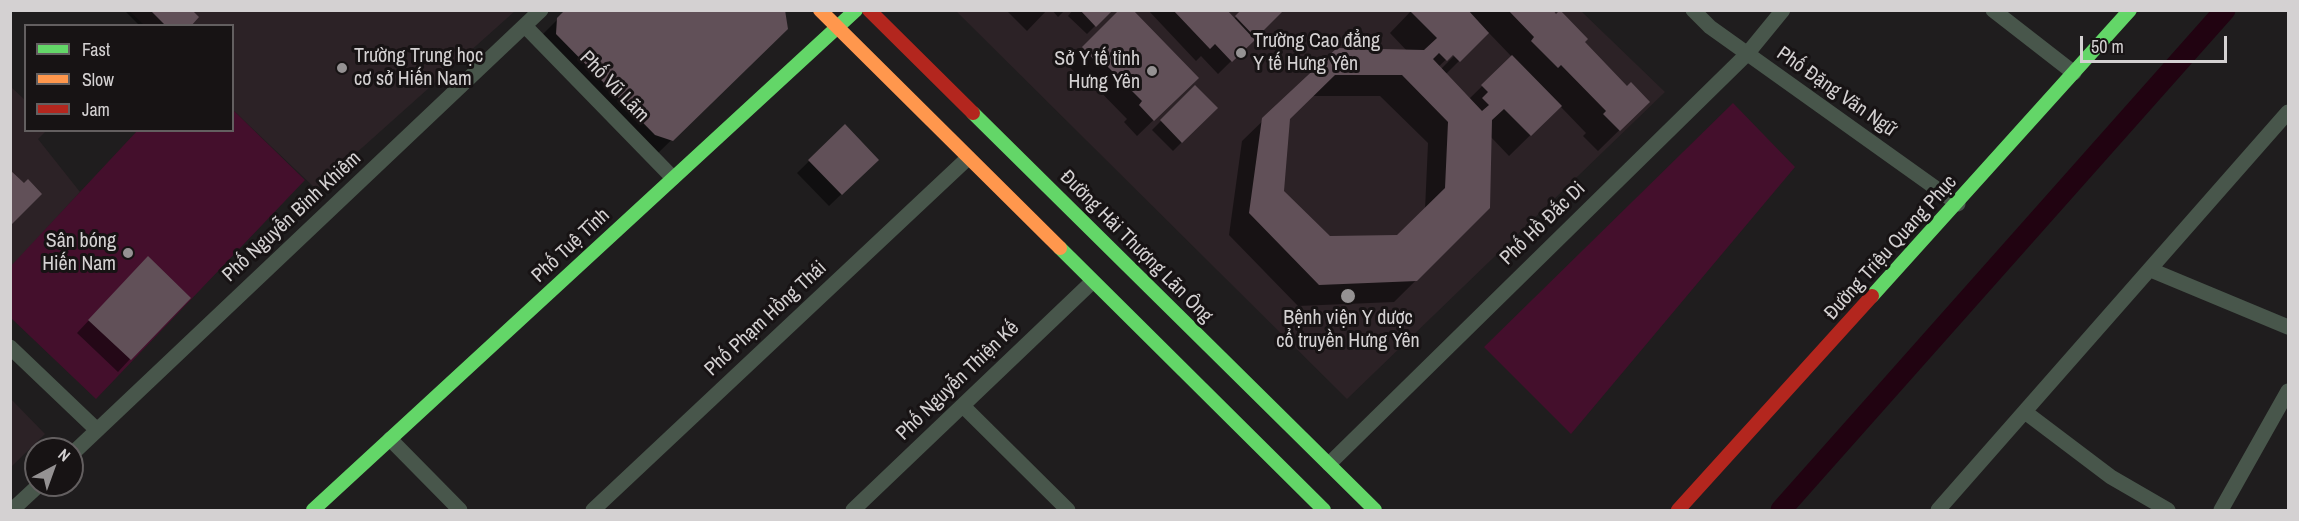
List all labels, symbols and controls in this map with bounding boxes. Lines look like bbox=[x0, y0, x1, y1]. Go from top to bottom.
legend bbox=[24, 24, 234, 132]
scale bar bbox=[2083, 24, 2230, 62]
place label: Trường Cao đẳng Y tế Hưng Yên bbox=[1253, 30, 1380, 77]
text: 50 m bbox=[2091, 34, 2124, 59]
text: Fast bbox=[82, 37, 110, 62]
street label: Phố Đặng Văn Ngữ bbox=[1772, 42, 1900, 142]
place label: Trường Trung học cơ sở Hiến Nam bbox=[354, 45, 483, 92]
street label: Phố Vũ Lãm bbox=[574, 46, 654, 128]
marker: Trường Cao đẳng Y tế Hưng Yên bbox=[1234, 46, 1248, 60]
place label: Sở Y tế tỉnh Hưng Yên bbox=[1054, 48, 1140, 95]
marker: Trường Trung học cơ sở Hiến Nam bbox=[335, 61, 349, 75]
marker: Sở Y tế tỉnh Hưng Yên bbox=[1145, 64, 1159, 78]
text: Slow bbox=[82, 67, 114, 92]
text: Jam bbox=[82, 97, 110, 122]
street label: Phố Nguyễn Bỉnh Khiêm bbox=[218, 147, 366, 287]
street label: Đường Hải Thượng Lãn Ông bbox=[1055, 166, 1217, 328]
street label: Đường Triệu Quang Phục bbox=[1820, 171, 1962, 325]
street label: Phố Hồ Đắc Di bbox=[1495, 177, 1591, 271]
street label: Phố Tuệ Tĩnh bbox=[527, 204, 615, 288]
place label: Sân bóng Hiến Nam bbox=[42, 230, 116, 277]
marker: Sân bóng Hiến Nam bbox=[121, 246, 135, 260]
street label: Phố Phạm Hồng Thái bbox=[700, 256, 832, 382]
marker: Bệnh viện Y dược cổ truyền Hưng Yên bbox=[1339, 287, 1357, 305]
place label: Bệnh viện Y dược cổ truyền Hưng Yên bbox=[1276, 307, 1420, 354]
street label: Phố Nguyễn Thiện Kế bbox=[892, 316, 1024, 446]
north arrow bbox=[24, 437, 84, 497]
text: N bbox=[54, 444, 75, 466]

